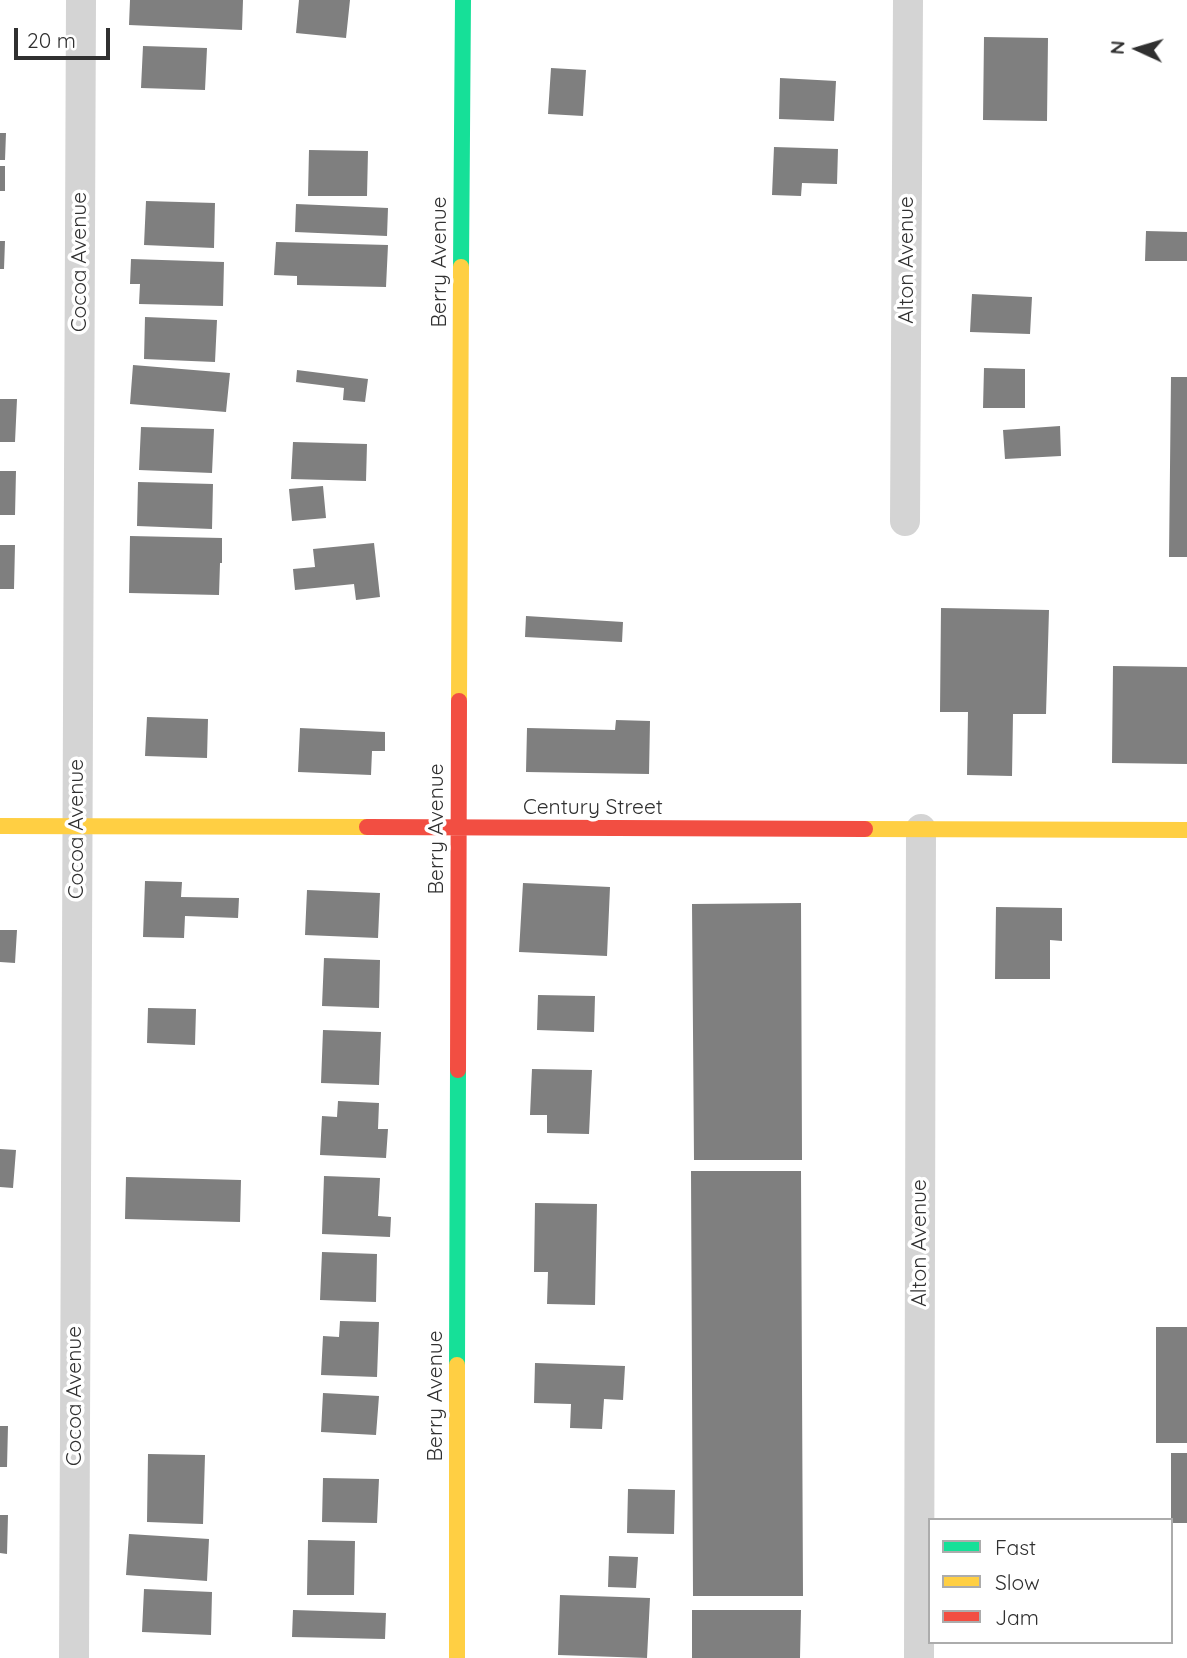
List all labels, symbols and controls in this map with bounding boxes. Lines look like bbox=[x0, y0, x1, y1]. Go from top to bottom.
scale bar bbox=[18, 14, 114, 58]
north arrow bbox=[1103, 14, 1173, 84]
text: 20 m bbox=[27, 27, 76, 53]
text: N bbox=[1105, 40, 1130, 55]
street label: Cocoa Avenue bbox=[67, 192, 93, 332]
street label: Berry Avenue bbox=[427, 196, 453, 328]
street label: Alton Avenue bbox=[894, 196, 920, 324]
street label: Cocoa Avenue bbox=[64, 759, 90, 899]
street label: Berry Avenue bbox=[424, 763, 450, 895]
street label: Century Street bbox=[523, 795, 663, 821]
street label: Alton Avenue bbox=[907, 1179, 933, 1307]
street label: Cocoa Avenue bbox=[62, 1326, 88, 1466]
street label: Berry Avenue bbox=[423, 1330, 449, 1462]
legend bbox=[928, 1518, 1173, 1644]
text: Fast bbox=[995, 1534, 1036, 1560]
text: Slow bbox=[995, 1569, 1040, 1595]
text: Jam bbox=[995, 1604, 1039, 1630]

